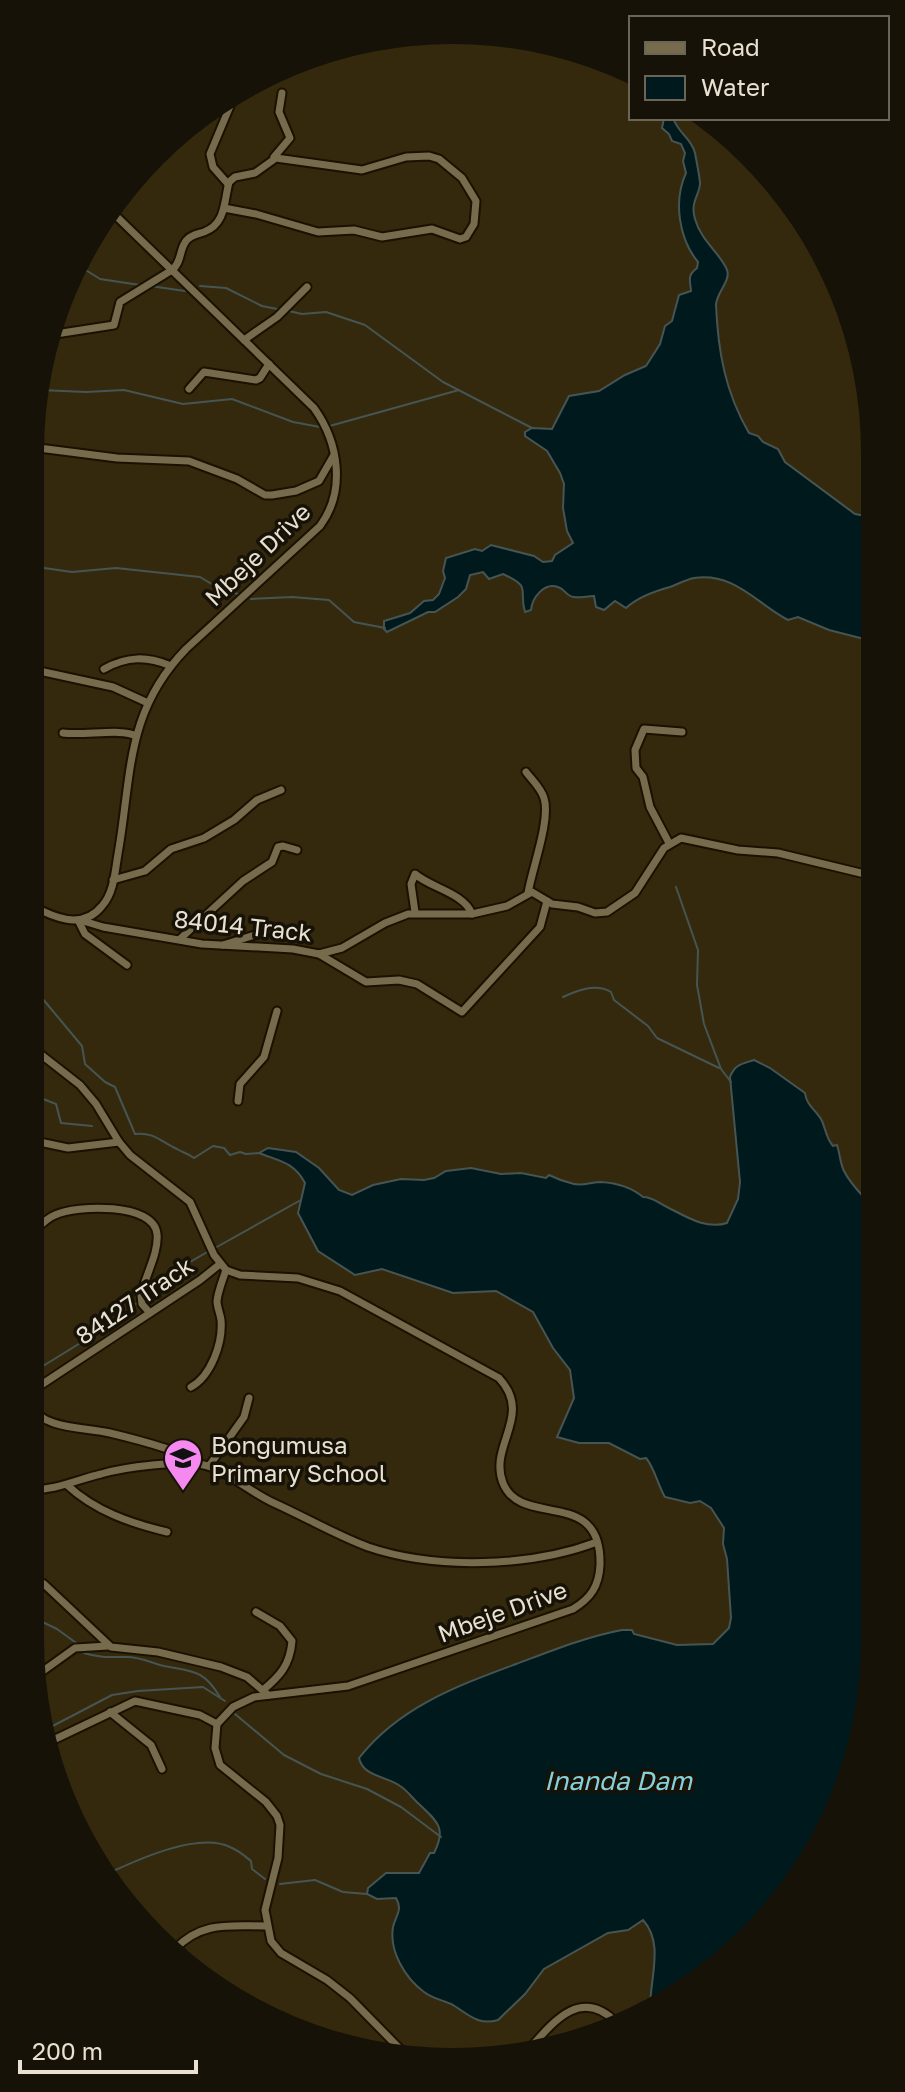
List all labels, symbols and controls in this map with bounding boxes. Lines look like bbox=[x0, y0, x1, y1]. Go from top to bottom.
legend bbox=[629, 16, 889, 120]
text: Road bbox=[701, 32, 760, 61]
text: Water bbox=[701, 72, 769, 101]
street label: Mbeje Drive bbox=[198, 497, 316, 611]
street label: 84014 Track bbox=[173, 903, 313, 947]
street label: 84127 Track bbox=[70, 1250, 198, 1350]
place label: Bongumusa Primary School bbox=[211, 1430, 387, 1487]
school or university icon: Bongumusa Primary School bbox=[162, 1437, 204, 1492]
street label: Mbeje Drive bbox=[434, 1574, 570, 1648]
water label: Inanda Dam bbox=[544, 1765, 693, 1796]
scale bar bbox=[20, 2024, 196, 2074]
text: 200 m bbox=[32, 2036, 103, 2065]

